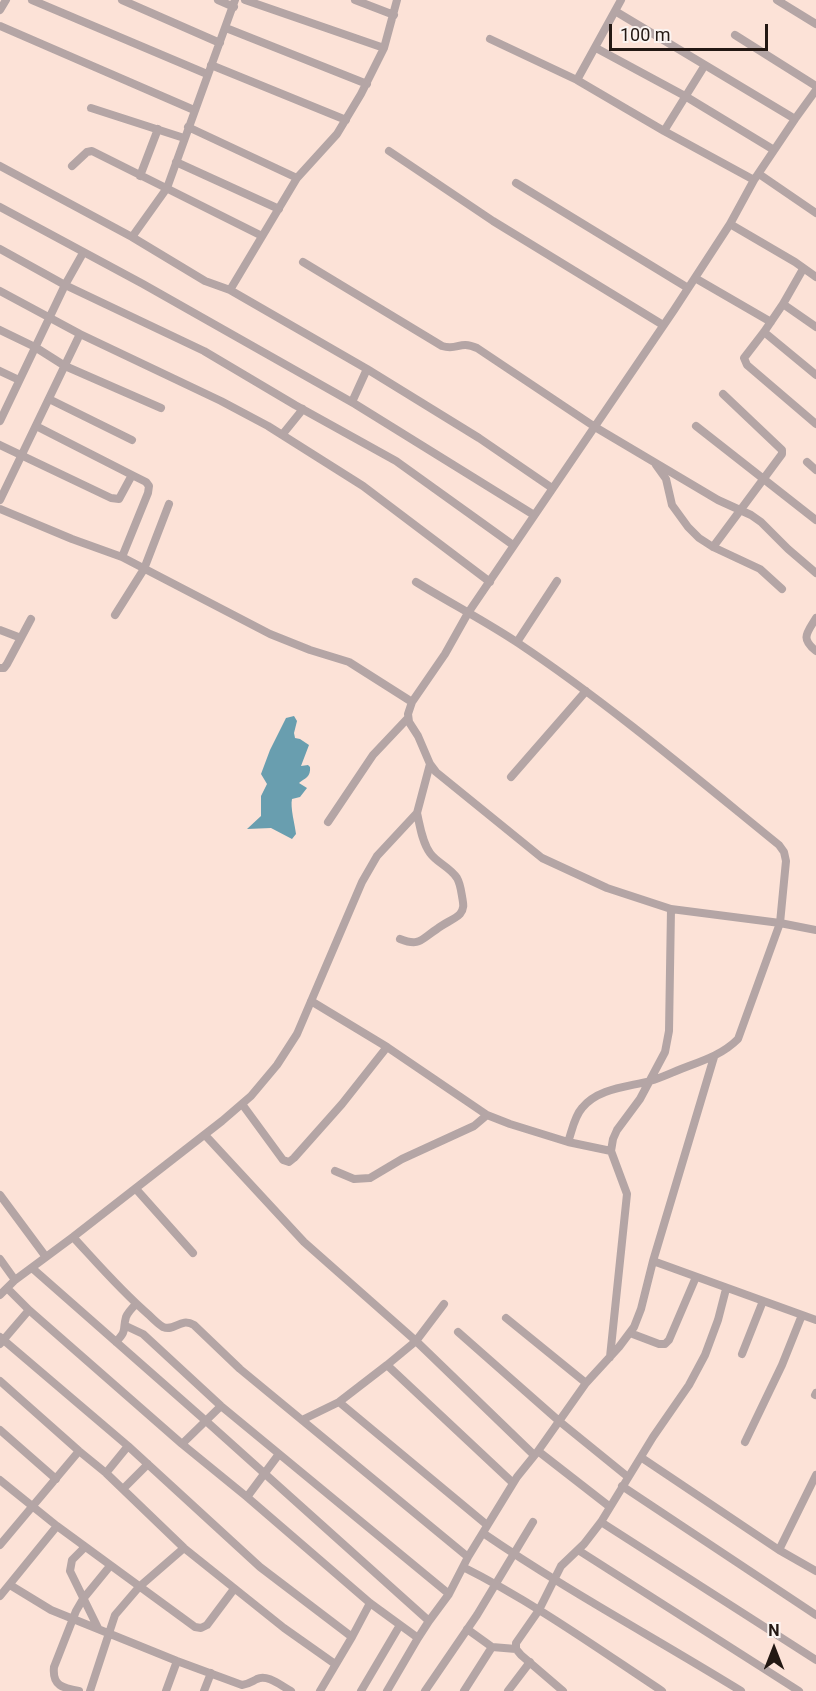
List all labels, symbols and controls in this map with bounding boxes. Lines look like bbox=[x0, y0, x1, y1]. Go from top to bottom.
scale bar bbox=[612, 12, 771, 50]
text: 100 m bbox=[620, 24, 671, 45]
north arrow bbox=[744, 1619, 804, 1679]
text: N bbox=[768, 1621, 780, 1640]

